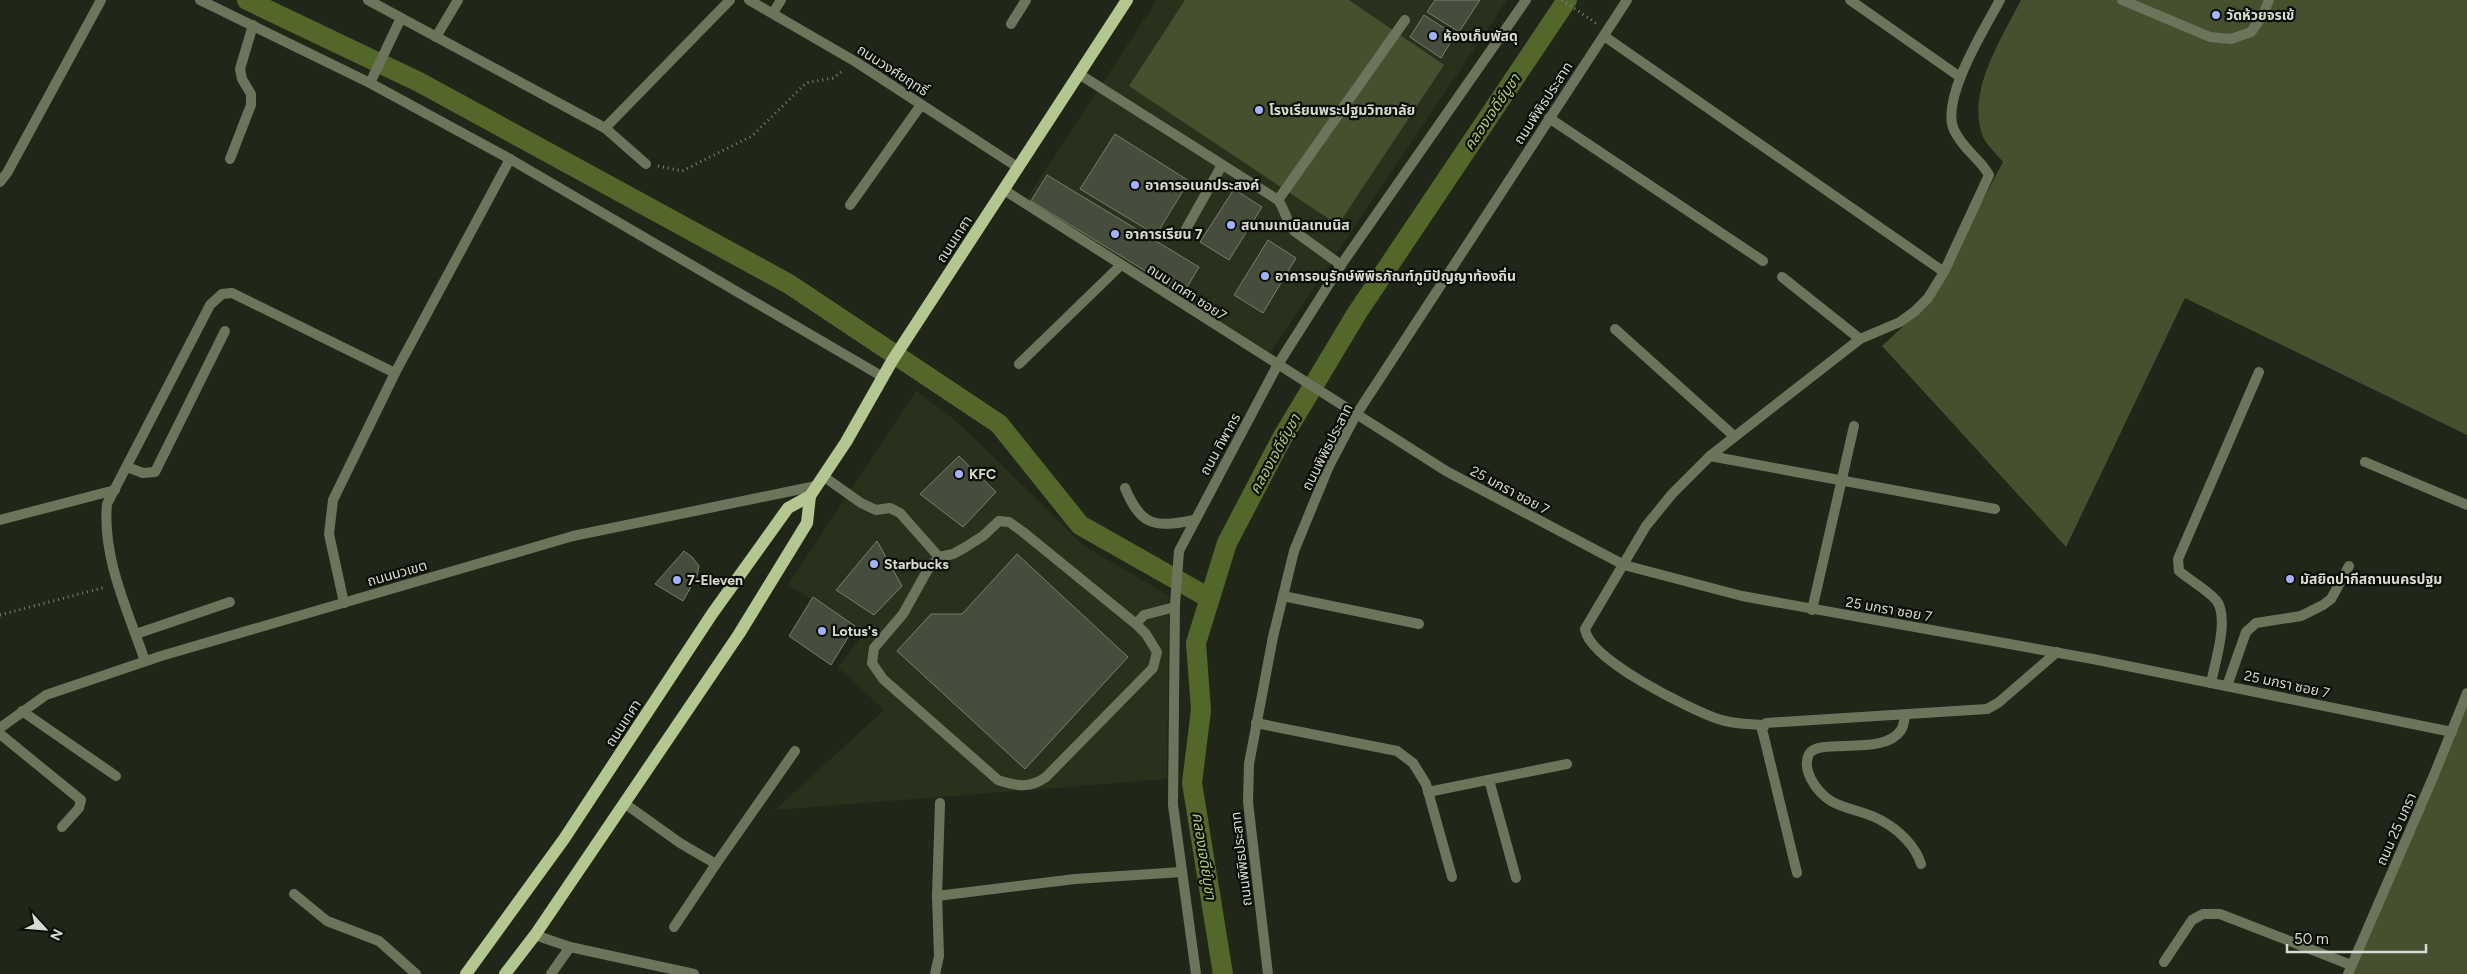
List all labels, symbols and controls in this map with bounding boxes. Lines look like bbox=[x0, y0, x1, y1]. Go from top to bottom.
place label: วัดห้วยจรเข้ bbox=[2226, 7, 2295, 24]
marker: วัดห้วยจรเข้ bbox=[2210, 9, 2222, 21]
place label: ห้องเก็บพัสดุ bbox=[1443, 28, 1518, 45]
marker: ห้องเก็บพัสดุ bbox=[1427, 30, 1439, 42]
street label: ถนนวงศ์ยฤทธิ์ bbox=[854, 41, 932, 100]
street label: ถนนพิพิธประสาท bbox=[1510, 59, 1576, 148]
water label: คลองเจดีย์บูชา bbox=[1460, 70, 1525, 153]
place label: โรงเรียนพระปฐมวิทยาลัย bbox=[1269, 102, 1415, 119]
marker: โรงเรียนพระปฐมวิทยาลัย bbox=[1253, 104, 1265, 116]
place label: อาคารอเนกประสงค์ bbox=[1145, 177, 1259, 194]
marker: อาคารอเนกประสงค์ bbox=[1129, 179, 1141, 191]
street label: ถนนเทศา bbox=[933, 213, 976, 266]
place label: สนามเทเบิลเทนนิส bbox=[1241, 217, 1350, 234]
marker: สนามเทเบิลเทนนิส bbox=[1225, 219, 1237, 231]
place label: อาคารเรียน 7 bbox=[1125, 226, 1203, 243]
marker: อาคารเรียน 7 bbox=[1109, 228, 1121, 240]
street label: ถนน เทศา ซอย7 bbox=[1144, 260, 1230, 325]
place label: อาคารอนุรักษ์พิพิธภัณฑ์ภูมิปัญญาท้องถิ่น bbox=[1275, 267, 1516, 286]
marker: อาคารอนุรักษ์พิพิธภัณฑ์ภูมิปัญญาท้องถิ่น bbox=[1259, 270, 1271, 282]
street label: ถนนพิพิธประสาท bbox=[1298, 401, 1357, 493]
street label: ถนน ทิพากร bbox=[1196, 410, 1244, 478]
water label: คลองเจดีย์บูชา bbox=[1246, 410, 1305, 497]
street label: 25 มกรา ซอย 7 bbox=[1467, 462, 1553, 519]
place label: KFC bbox=[969, 466, 996, 483]
marker: KFC bbox=[953, 468, 965, 480]
place label: Starbucks bbox=[884, 556, 949, 573]
street label: ถนนนวเขต bbox=[365, 557, 429, 590]
marker: Starbucks bbox=[868, 558, 880, 570]
place label: มัสยิดปากีสถานนครปฐม bbox=[2300, 571, 2442, 588]
place label: 7-Eleven bbox=[687, 572, 743, 589]
marker: มัสยิดปากีสถานนครปฐม bbox=[2284, 573, 2296, 585]
marker: 7-Eleven bbox=[671, 574, 683, 586]
street label: 25 มกรา ซอย 7 bbox=[1844, 594, 1934, 626]
place label: Lotus's bbox=[832, 623, 878, 640]
marker: Lotus's bbox=[816, 625, 828, 637]
street label: 25 มกรา ซอย 7 bbox=[2242, 667, 2332, 702]
street label: ถนนเทศา bbox=[602, 697, 645, 750]
street label: ถนน 25 มกรา bbox=[2373, 790, 2420, 868]
water label: คลองเจดีย์บูชา bbox=[1188, 811, 1220, 902]
street label: ถนนพิพิธประสาท bbox=[1227, 811, 1256, 907]
north arrow bbox=[20, 904, 70, 954]
scale bar bbox=[2287, 922, 2426, 954]
text: N bbox=[46, 926, 66, 943]
text: 50 m bbox=[2294, 930, 2329, 948]

